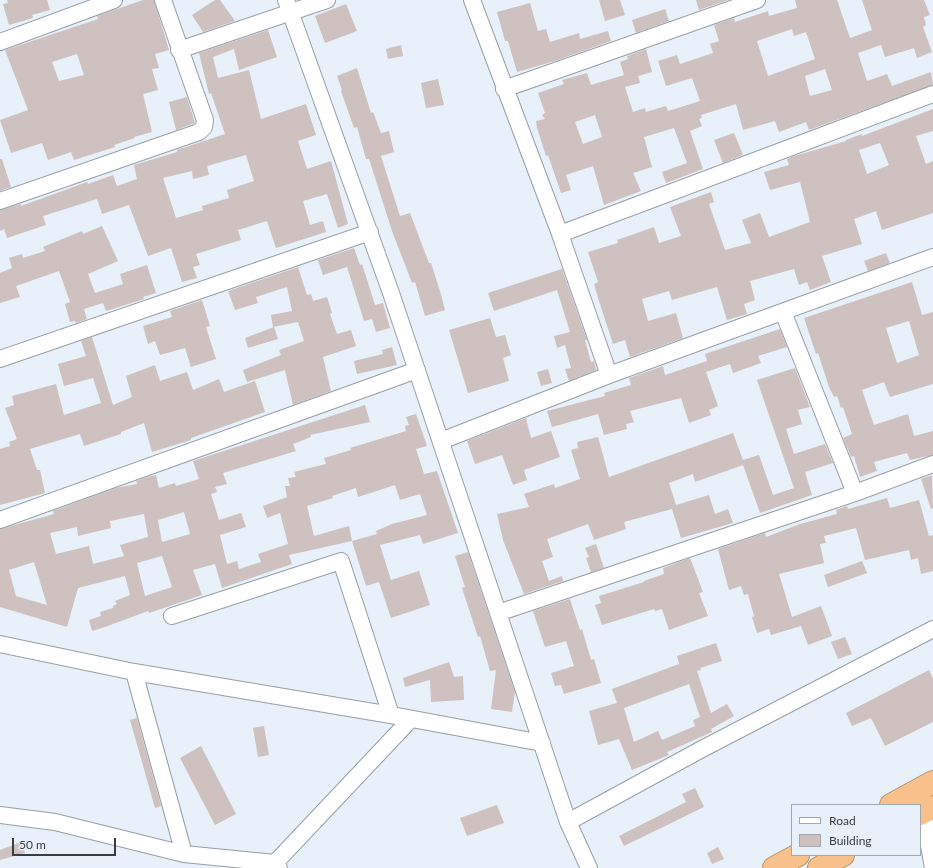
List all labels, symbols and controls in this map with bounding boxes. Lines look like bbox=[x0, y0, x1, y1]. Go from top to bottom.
legend bbox=[791, 804, 921, 856]
text: Road bbox=[829, 813, 856, 828]
scale bar bbox=[14, 830, 118, 856]
text: Building bbox=[829, 833, 872, 848]
text: 50 m bbox=[19, 837, 46, 852]

